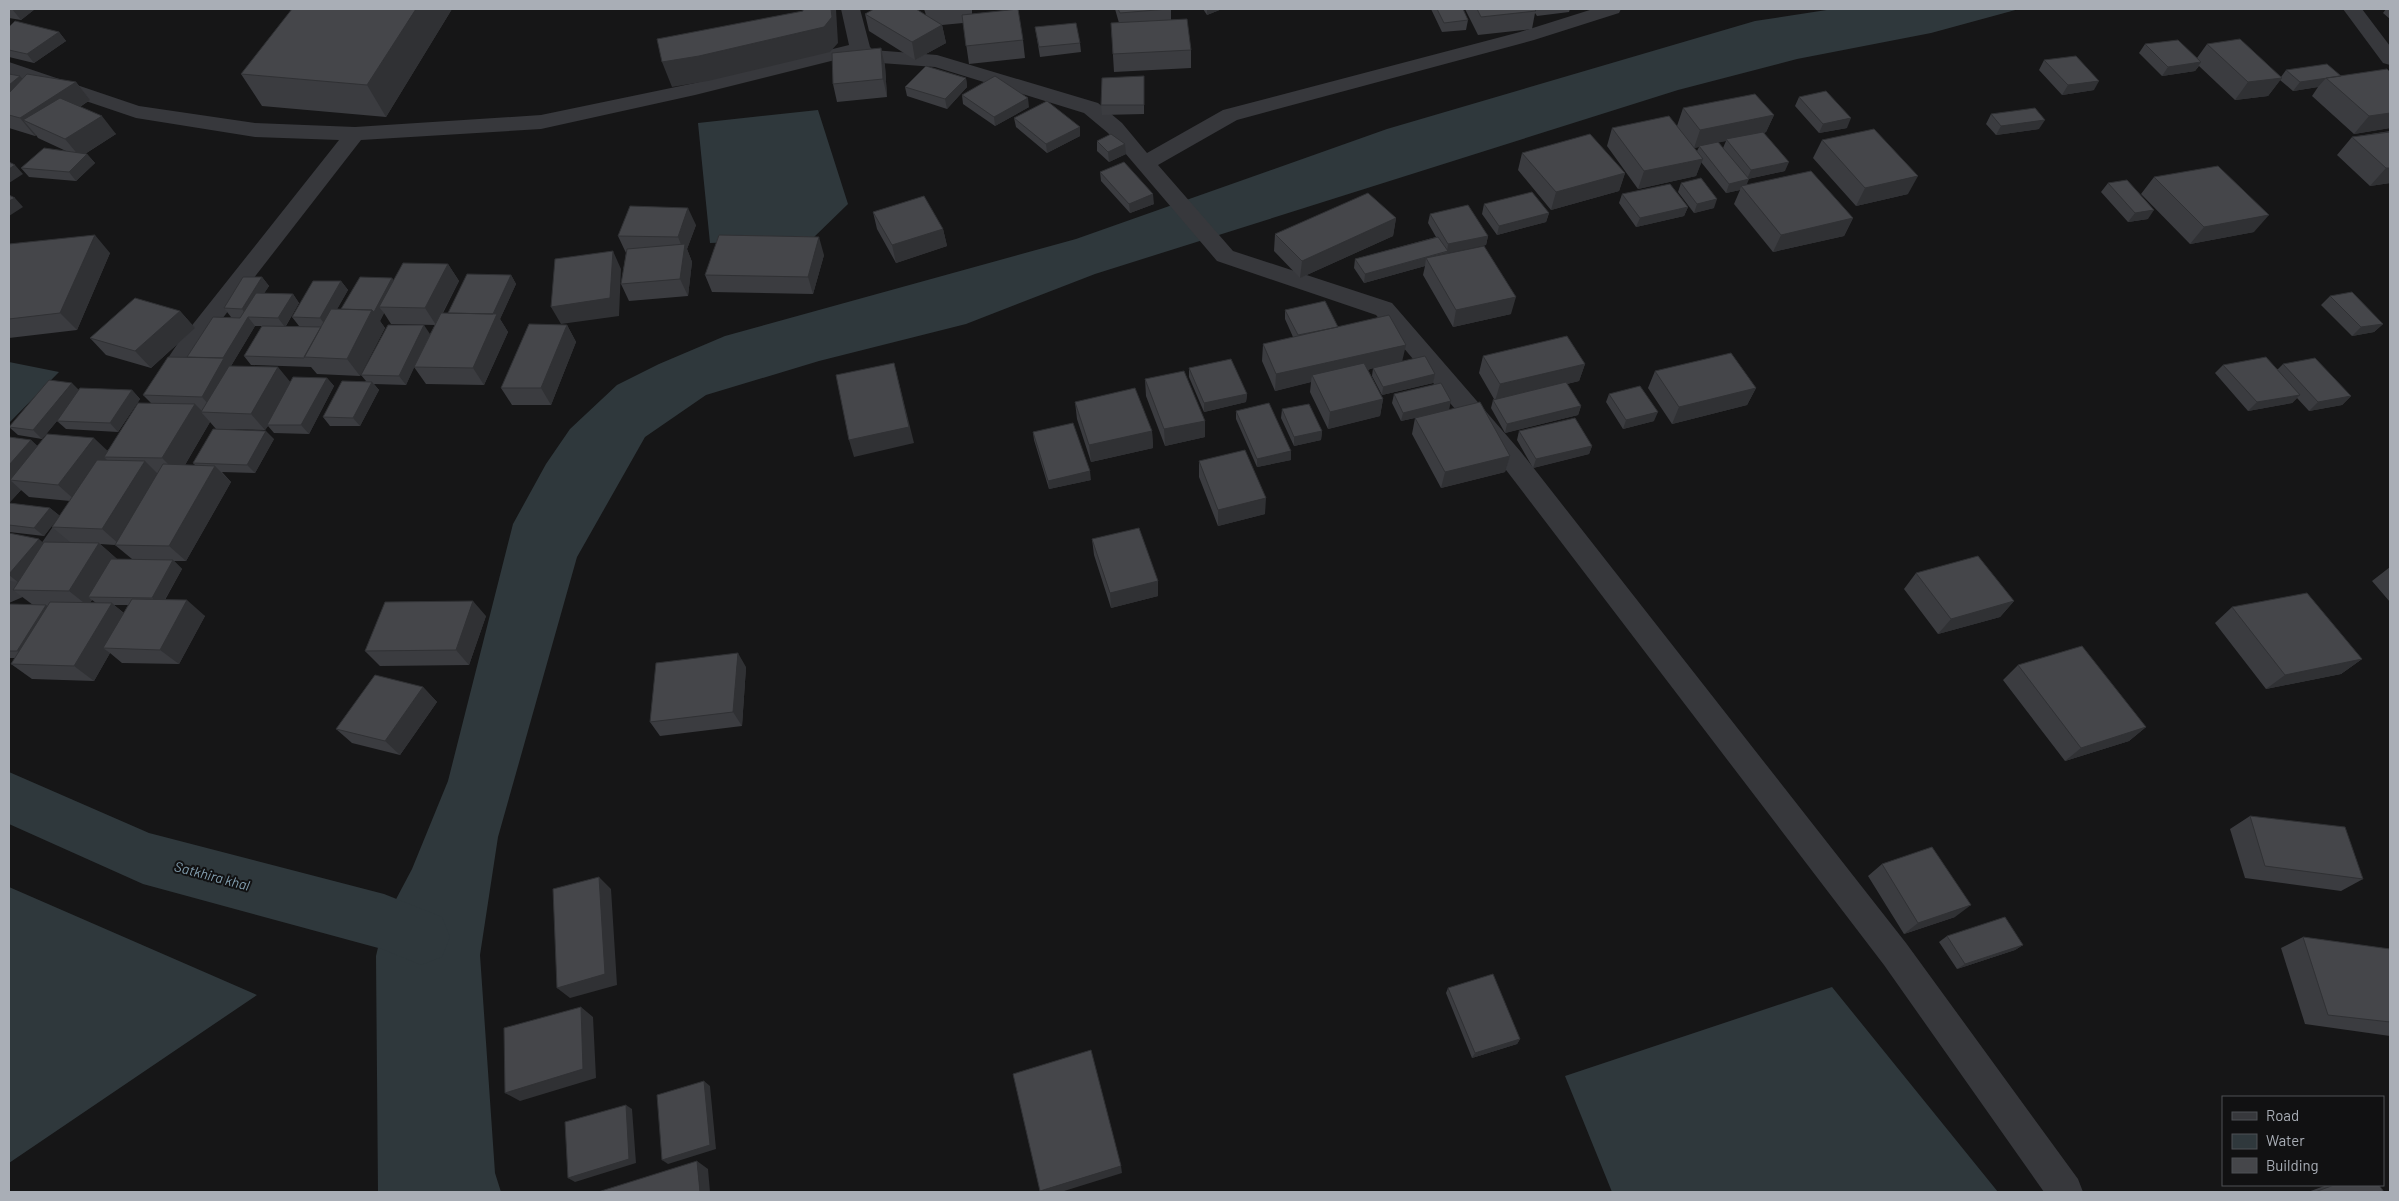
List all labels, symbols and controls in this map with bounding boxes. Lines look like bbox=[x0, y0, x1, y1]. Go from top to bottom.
water label: Satkhira khal bbox=[173, 857, 252, 894]
legend bbox=[2222, 1096, 2384, 1186]
text: Road bbox=[2266, 1106, 2299, 1124]
text: Water bbox=[2266, 1131, 2305, 1149]
text: Building bbox=[2266, 1156, 2319, 1174]

